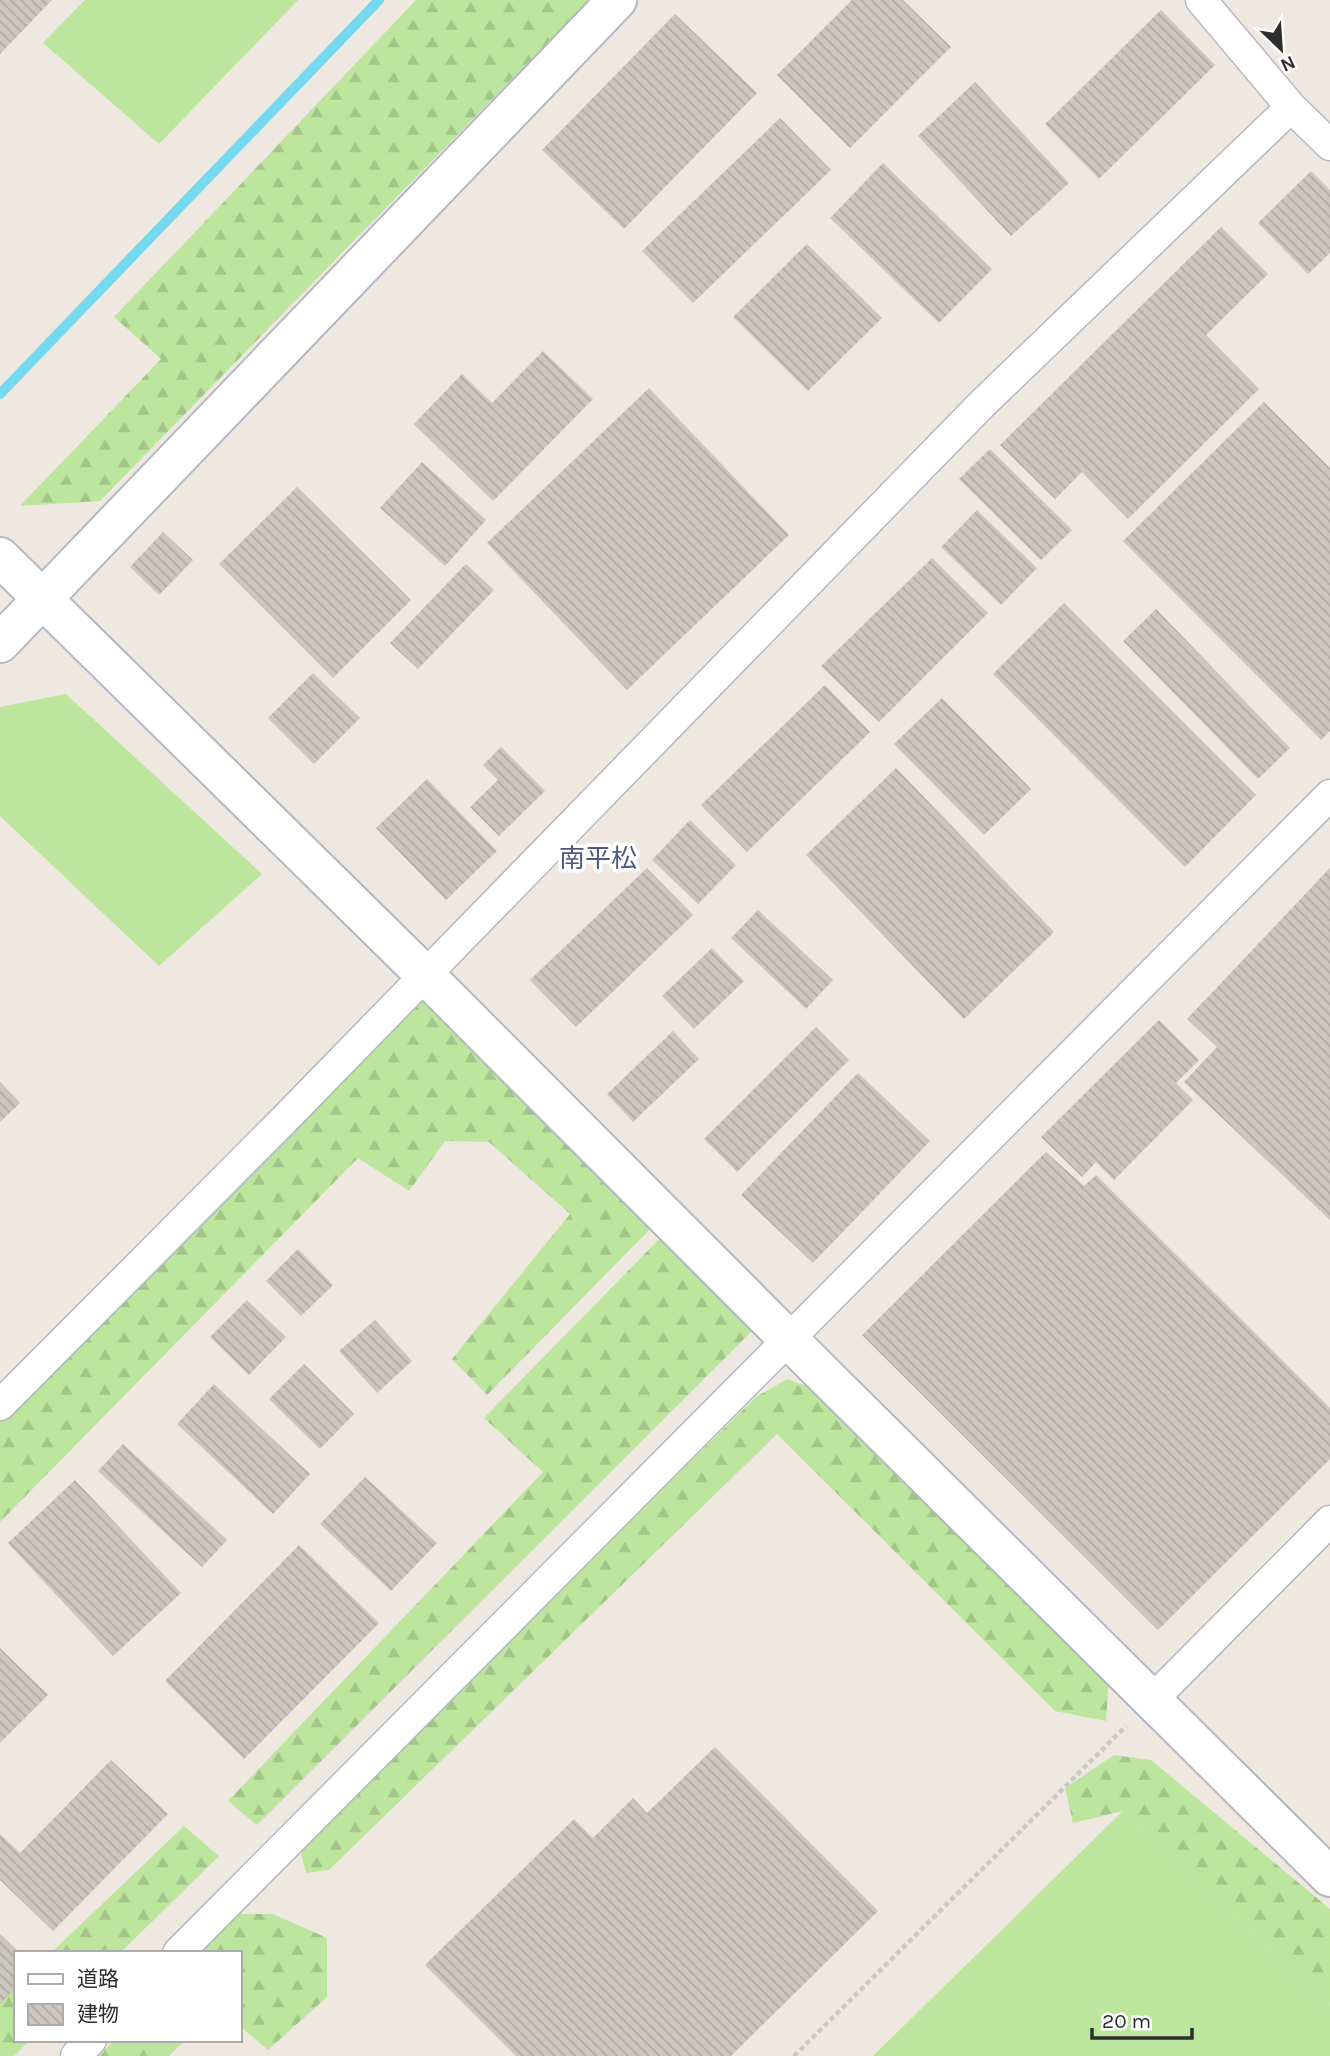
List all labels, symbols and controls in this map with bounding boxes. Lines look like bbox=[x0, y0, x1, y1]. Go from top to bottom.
north arrow bbox=[1246, 14, 1316, 84]
text: N bbox=[1277, 51, 1299, 76]
district label: 南平松 bbox=[559, 843, 637, 874]
legend bbox=[14, 1951, 242, 2042]
text: 道路 bbox=[77, 1967, 119, 1991]
scale bar bbox=[1092, 1996, 1192, 2040]
text: 建物 bbox=[77, 2002, 119, 2026]
text: 20 m bbox=[1102, 2009, 1151, 2033]

